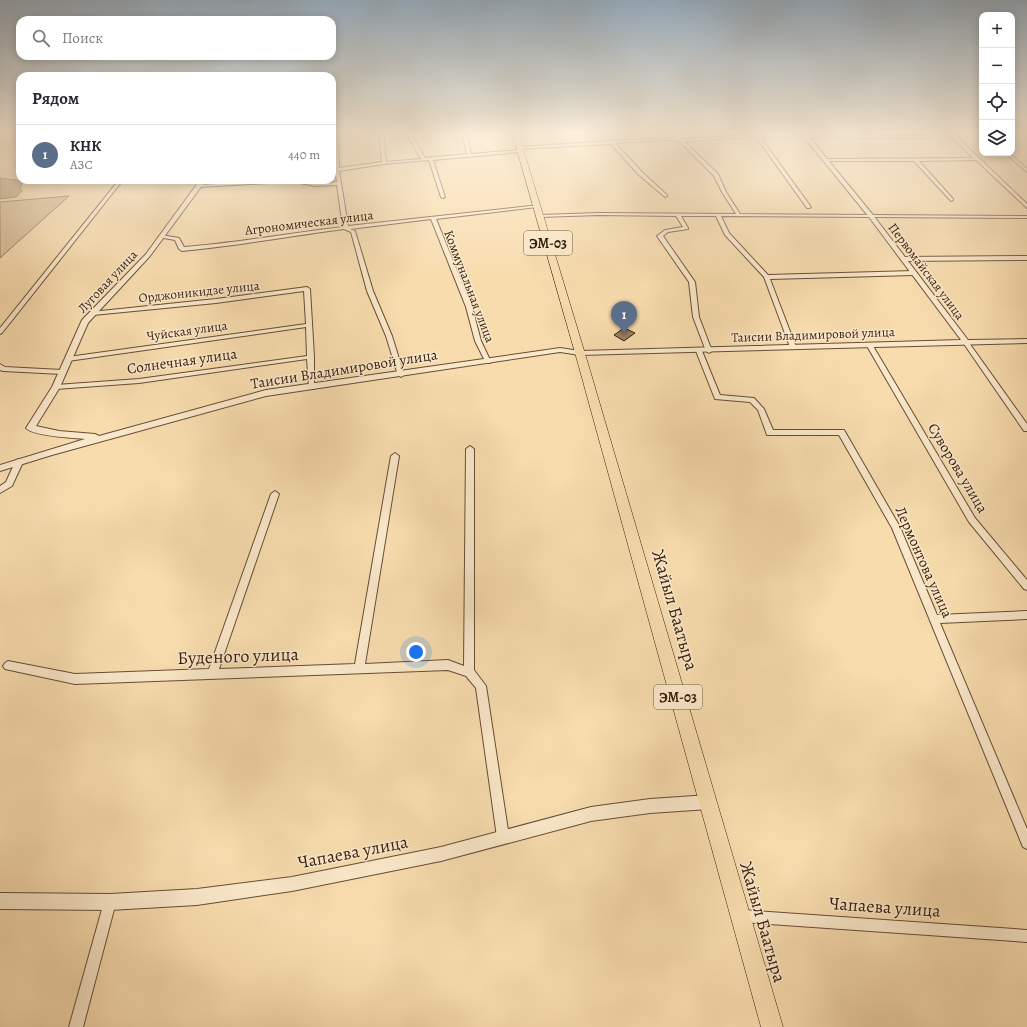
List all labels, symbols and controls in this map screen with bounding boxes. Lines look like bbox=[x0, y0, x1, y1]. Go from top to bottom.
map controls bbox=[979, 12, 1015, 156]
button: + bbox=[979, 12, 1015, 48]
search box bbox=[16, 16, 336, 60]
icon: search bbox=[30, 27, 52, 49]
text: Поиск bbox=[62, 28, 103, 48]
button: − bbox=[979, 48, 1015, 84]
button: locate bbox=[979, 84, 1015, 120]
text: Рядом bbox=[32, 87, 79, 110]
button: layers bbox=[979, 120, 1015, 156]
text: КНК bbox=[70, 136, 101, 156]
text: 1 bbox=[43, 146, 47, 163]
text: 440 m bbox=[288, 146, 320, 163]
text: АЗС bbox=[70, 156, 93, 173]
street label: Агрономическая улица bbox=[243, 206, 374, 239]
street label: Первомайская улица bbox=[885, 219, 969, 323]
street label: Коммунальная улица bbox=[440, 228, 499, 345]
road number: ЭМ-03 bbox=[524, 231, 572, 255]
street label: Луговая улица bbox=[74, 246, 141, 316]
street label: Орджоникидзе улица bbox=[138, 277, 260, 306]
pin: 1 bbox=[611, 301, 637, 334]
street label: Чуйская улица bbox=[146, 316, 228, 345]
street label: Таисии Владимировой улица bbox=[731, 323, 895, 346]
street label: Солнечная улица bbox=[126, 343, 238, 379]
street label: Таисии Владимировой улица bbox=[249, 344, 439, 394]
street label: Суворова улица bbox=[923, 419, 993, 517]
street label: Лермонтова улица bbox=[890, 503, 958, 621]
street label: Жайыл Баатыра bbox=[646, 547, 704, 674]
street label: Буденого улица bbox=[177, 642, 300, 670]
your location bbox=[406, 642, 426, 662]
road number: ЭМ-03 bbox=[654, 685, 702, 709]
street label: Чапаева улица bbox=[296, 829, 411, 874]
street label: Жайыл Баатыра bbox=[734, 859, 792, 986]
street label: Чапаева улица bbox=[828, 891, 942, 923]

